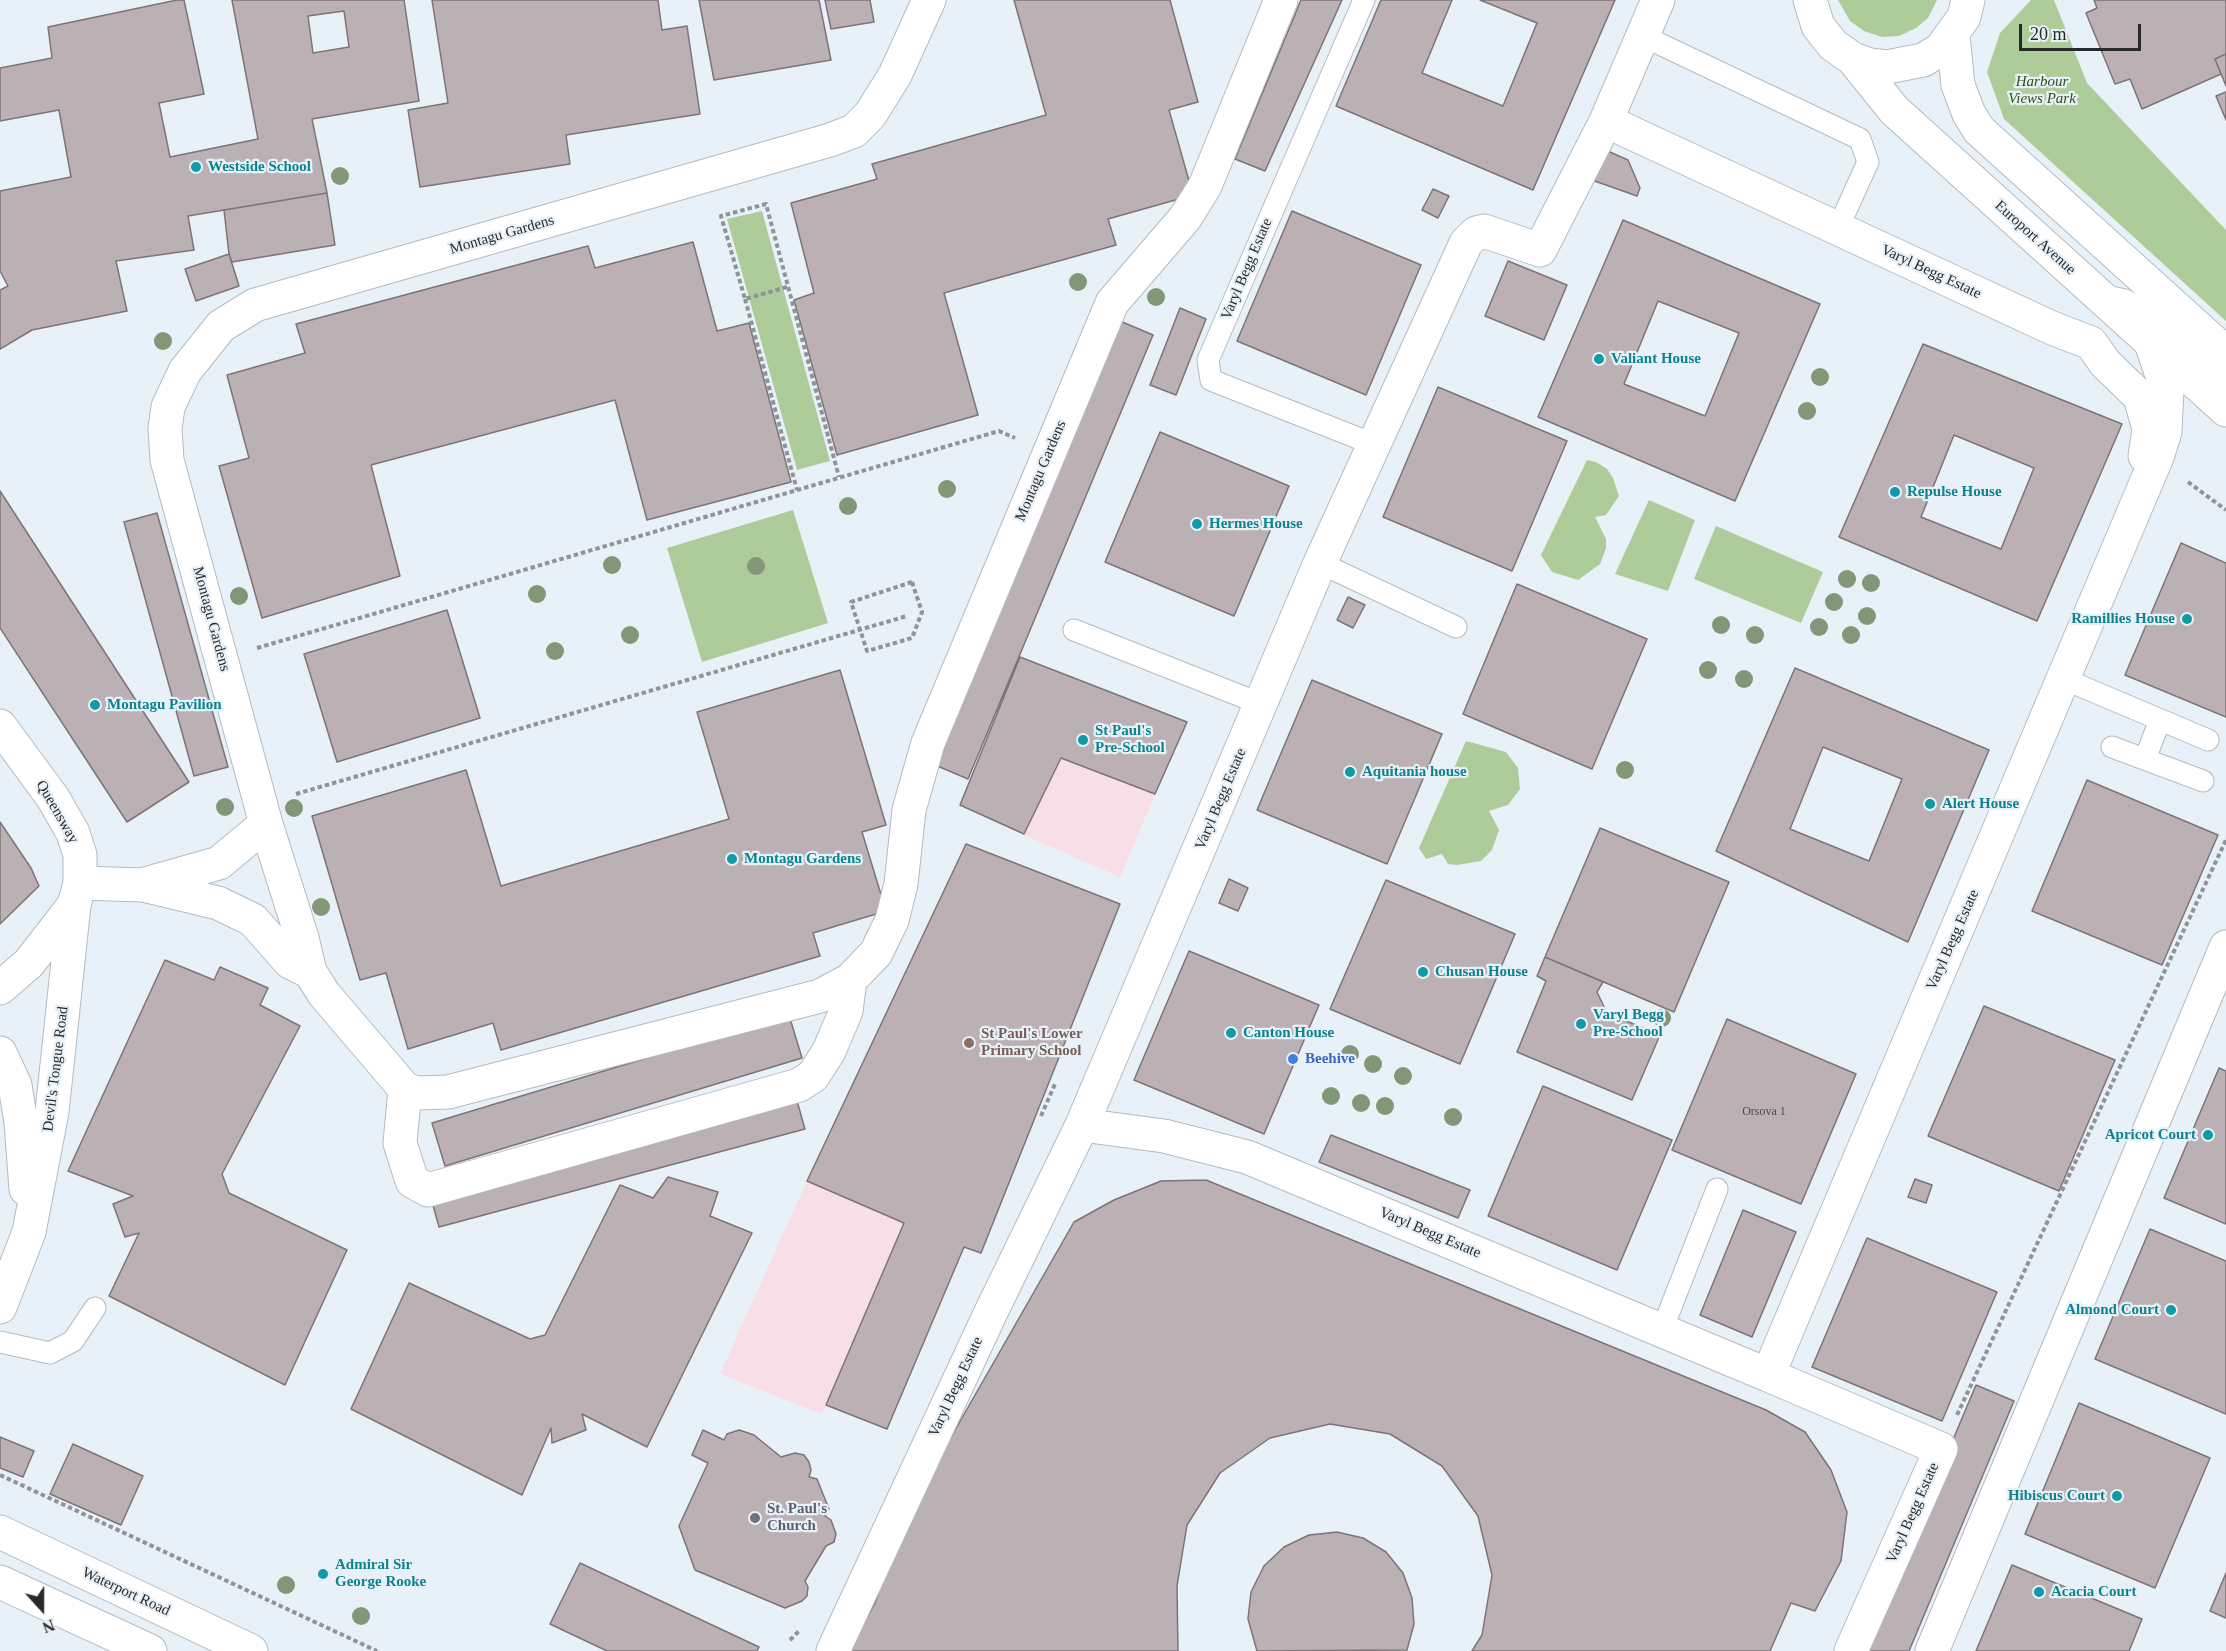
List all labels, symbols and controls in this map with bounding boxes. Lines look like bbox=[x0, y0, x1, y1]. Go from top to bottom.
scale bar bbox=[2022, 12, 2144, 50]
text: 20 m bbox=[2030, 24, 2067, 44]
park label: Harbour Views Park bbox=[2008, 73, 2076, 108]
place label: Westside School bbox=[208, 158, 311, 176]
marker: Westside School bbox=[189, 160, 203, 174]
street label: Europort Avenue bbox=[1991, 197, 2079, 279]
street label: Montagu Gardens bbox=[448, 211, 556, 259]
street label: Varyl Begg Estate bbox=[1218, 216, 1276, 322]
street label: Varyl Begg Estate bbox=[1878, 241, 1984, 303]
place label: Valiant House bbox=[1611, 350, 1701, 368]
marker: Valiant House bbox=[1592, 352, 1606, 366]
street label: Montagu Gardens bbox=[1012, 418, 1070, 524]
place label: Repulse House bbox=[1907, 483, 2002, 501]
marker: Repulse House bbox=[1888, 485, 1902, 499]
place label: Hermes House bbox=[1209, 515, 1303, 533]
marker: Hermes House bbox=[1190, 517, 1204, 531]
street label: Montagu Gardens bbox=[188, 565, 234, 673]
place label: Ramillies House bbox=[2071, 610, 2175, 628]
marker: Ramillies House bbox=[2180, 612, 2194, 626]
place label: Montagu Pavilion bbox=[107, 696, 222, 714]
marker: Montagu Pavilion bbox=[88, 698, 102, 712]
place label: St Paul's Pre-School bbox=[1095, 722, 1165, 757]
marker: St Paul's Pre-School bbox=[1076, 733, 1090, 747]
street label: Varyl Begg Estate bbox=[1192, 746, 1250, 852]
place label: Aquitania house bbox=[1362, 763, 1467, 781]
marker: Aquitania house bbox=[1343, 765, 1357, 779]
street label: Queensway bbox=[32, 777, 82, 847]
place label: Alert House bbox=[1942, 795, 2019, 813]
marker: Alert House bbox=[1923, 797, 1937, 811]
place label: Montagu Gardens bbox=[744, 850, 861, 868]
marker: Montagu Gardens bbox=[725, 852, 739, 866]
street label: Varyl Begg Estate bbox=[1923, 887, 1983, 993]
place label: Chusan House bbox=[1435, 963, 1528, 981]
marker: Chusan House bbox=[1416, 965, 1430, 979]
street label: Devil's Tongue Road bbox=[39, 1005, 73, 1133]
place label: Varyl Begg Pre-School bbox=[1593, 1006, 1664, 1041]
marker: Varyl Begg Pre-School bbox=[1574, 1017, 1588, 1031]
place label: Canton House bbox=[1243, 1024, 1334, 1042]
place label: St Paul's Lower Primary School bbox=[981, 1025, 1083, 1060]
marker: Canton House bbox=[1224, 1026, 1238, 1040]
marker: St Paul's Lower Primary School bbox=[962, 1036, 976, 1050]
place label: Beehive bbox=[1305, 1050, 1355, 1068]
marker: Beehive bbox=[1286, 1052, 1300, 1066]
house number: Orsova 1 bbox=[1742, 1105, 1786, 1119]
place label: Apricot Court bbox=[2105, 1126, 2196, 1144]
marker: Apricot Court bbox=[2201, 1128, 2215, 1142]
street label: Varyl Begg Estate bbox=[1377, 1204, 1483, 1262]
place label: Almond Court bbox=[2065, 1301, 2159, 1319]
marker: Almond Court bbox=[2164, 1303, 2178, 1317]
street label: Varyl Begg Estate bbox=[925, 1334, 987, 1440]
street label: Varyl Begg Estate bbox=[1883, 1460, 1943, 1566]
place label: Hibiscus Court bbox=[2008, 1487, 2105, 1505]
marker: Hibiscus Court bbox=[2110, 1489, 2124, 1503]
place label: St. Paul's Church bbox=[767, 1500, 827, 1535]
marker: St. Paul's Church bbox=[748, 1511, 762, 1525]
place label: Admiral Sir George Rooke bbox=[335, 1556, 426, 1591]
street label: Waterport Road bbox=[79, 1564, 173, 1620]
marker: Admiral Sir George Rooke bbox=[316, 1567, 330, 1581]
north arrow bbox=[12, 1579, 72, 1639]
place label: Acacia Court bbox=[2051, 1583, 2136, 1601]
marker: Acacia Court bbox=[2032, 1585, 2046, 1599]
text: N bbox=[40, 1616, 57, 1636]

